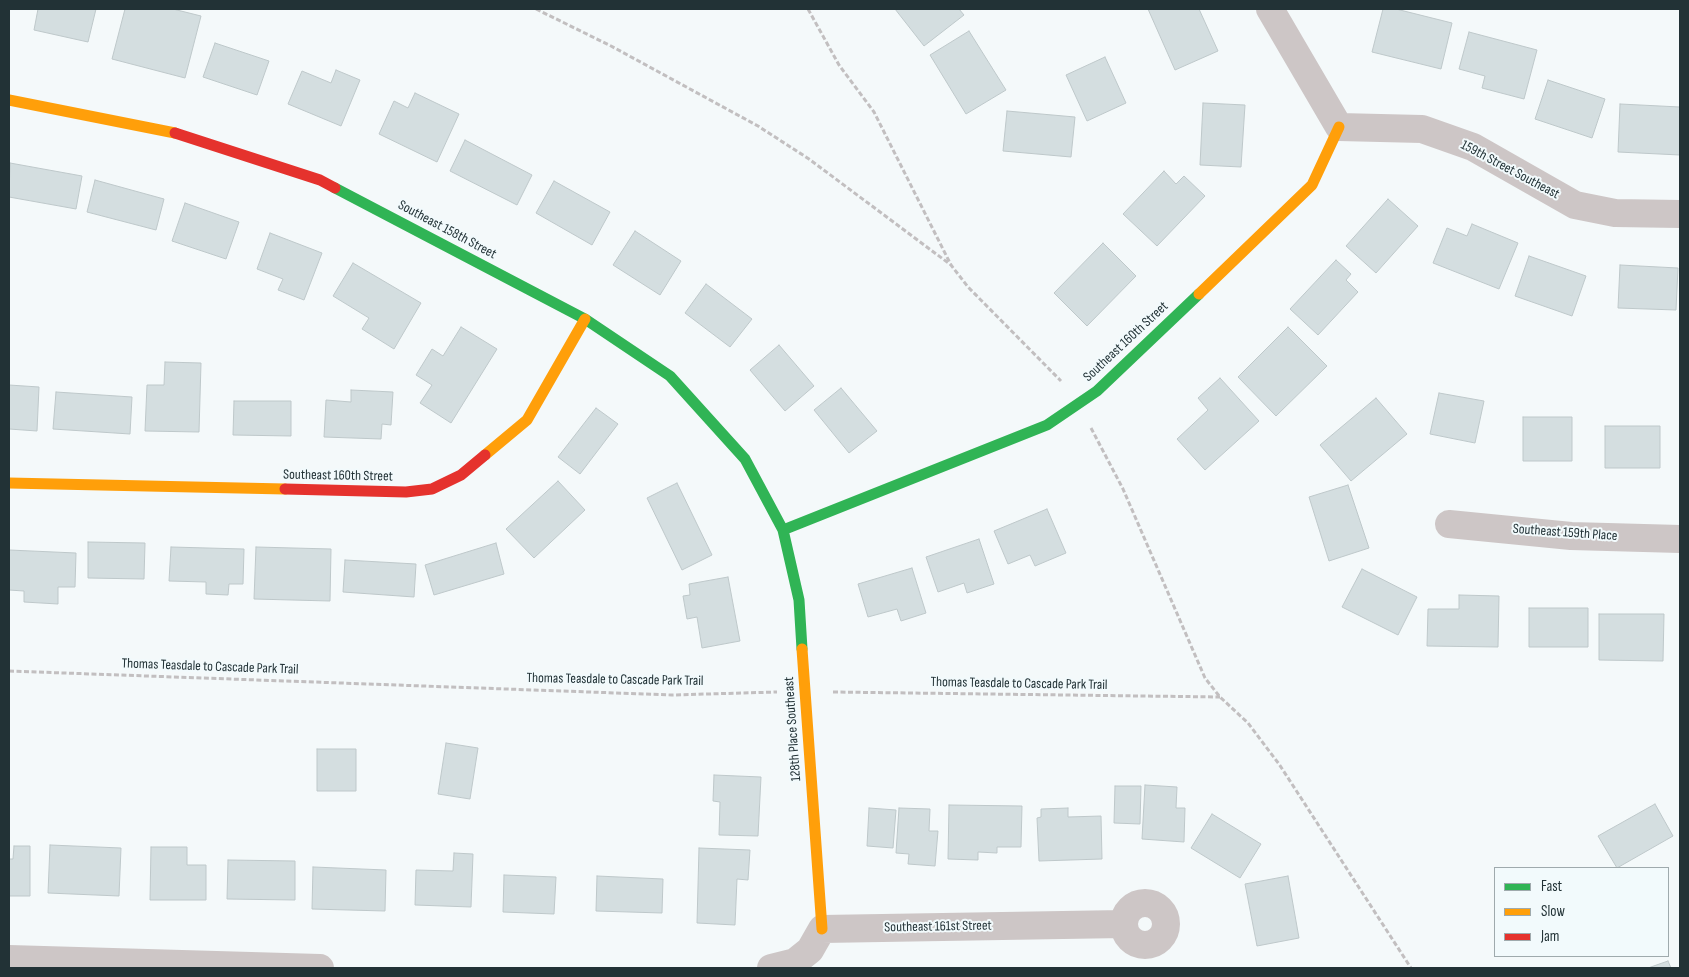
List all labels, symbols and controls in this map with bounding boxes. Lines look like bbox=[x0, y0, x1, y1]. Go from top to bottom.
street label: 159th Street Southeast bbox=[1458, 137, 1562, 203]
street label: Southeast 158th Street bbox=[395, 197, 499, 263]
street label: Southeast 160th Street bbox=[1080, 298, 1172, 386]
street label: Southeast 160th Street bbox=[283, 467, 393, 485]
street label: Southeast 159th Place bbox=[1512, 521, 1618, 545]
street label: Thomas Teasdale to Cascade Park Trail bbox=[121, 656, 299, 678]
street label: Thomas Teasdale to Cascade Park Trail bbox=[526, 670, 704, 690]
street label: Thomas Teasdale to Cascade Park Trail bbox=[930, 674, 1108, 694]
street label: 128th Place Southeast bbox=[781, 676, 805, 782]
legend bbox=[1494, 867, 1669, 957]
text: Fast bbox=[1541, 877, 1562, 896]
text: Slow bbox=[1541, 902, 1565, 921]
street label: Southeast 161st Street bbox=[884, 918, 992, 936]
text: Jam bbox=[1541, 927, 1559, 946]

